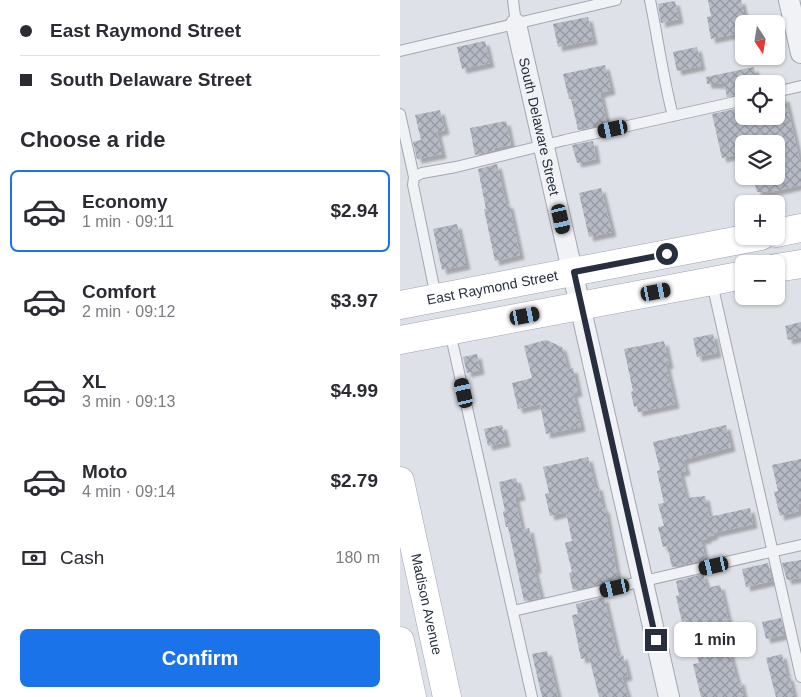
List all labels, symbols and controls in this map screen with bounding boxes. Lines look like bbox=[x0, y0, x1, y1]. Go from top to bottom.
north arrow bbox=[735, 15, 785, 65]
map controls bbox=[735, 15, 785, 305]
text: East Raymond Street bbox=[50, 20, 241, 41]
street label: South Delaware Street bbox=[516, 56, 563, 197]
text: South Delaware Street bbox=[50, 69, 252, 90]
button: locate bbox=[735, 75, 785, 125]
car bbox=[596, 119, 629, 139]
text: Choose a ride bbox=[20, 127, 165, 152]
button: layers bbox=[735, 135, 785, 185]
icon: car bbox=[22, 189, 67, 234]
text: Economy bbox=[82, 191, 168, 212]
button: + bbox=[735, 195, 785, 245]
text: $2.94 bbox=[330, 200, 378, 221]
car bbox=[550, 203, 571, 235]
text: 1 min · 09:11 bbox=[82, 213, 174, 230]
route start bbox=[656, 243, 678, 265]
button: − bbox=[735, 255, 785, 305]
street label: East Raymond Street bbox=[425, 267, 559, 308]
icon: car bbox=[22, 279, 67, 324]
text: Comfort bbox=[82, 281, 156, 302]
car bbox=[639, 282, 672, 302]
text: $3.97 bbox=[330, 290, 378, 311]
text: 2 min · 09:12 bbox=[82, 303, 175, 320]
car bbox=[508, 306, 541, 326]
icon: car bbox=[22, 369, 67, 414]
text: XL bbox=[82, 371, 106, 392]
car bbox=[453, 377, 474, 409]
text: $4.99 bbox=[330, 380, 378, 401]
text: 3 min · 09:13 bbox=[82, 393, 175, 410]
icon: car bbox=[22, 459, 67, 504]
text: Moto bbox=[82, 461, 127, 482]
text: $2.79 bbox=[330, 470, 378, 491]
text: 4 min · 09:14 bbox=[82, 483, 175, 500]
icon: cash bbox=[20, 544, 48, 572]
text: Cash bbox=[60, 547, 104, 568]
text: 180 m bbox=[336, 549, 380, 566]
street label: Madison Avenue bbox=[408, 552, 446, 657]
car bbox=[697, 555, 730, 577]
car bbox=[598, 577, 631, 599]
callout: 1 min bbox=[674, 622, 756, 658]
button: Confirm bbox=[20, 629, 380, 687]
route end bbox=[645, 629, 667, 651]
text: 1 min bbox=[694, 631, 736, 648]

